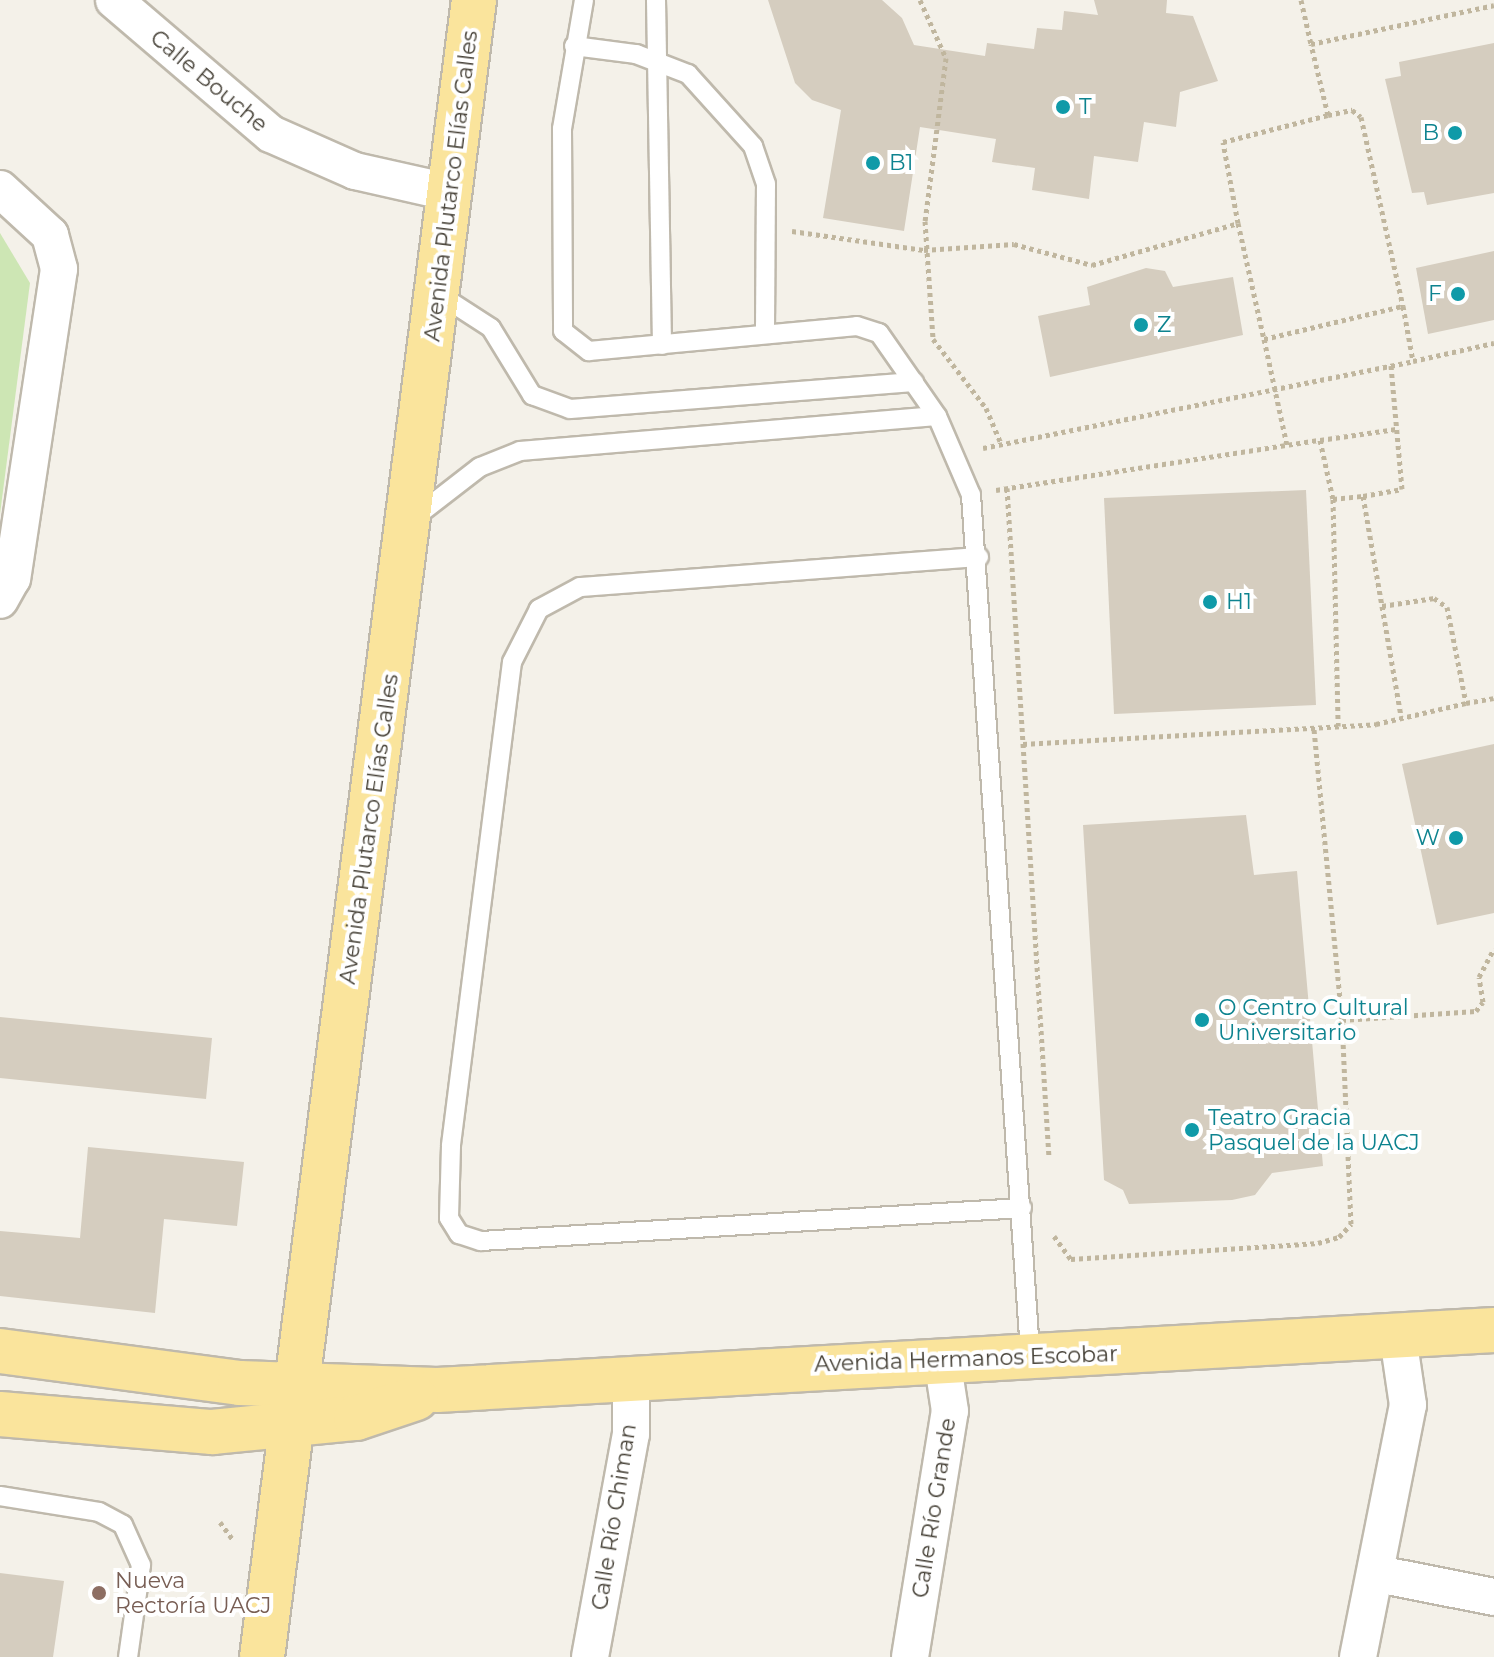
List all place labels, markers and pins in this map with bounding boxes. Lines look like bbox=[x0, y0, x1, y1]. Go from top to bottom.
place label: T bbox=[1079, 94, 1092, 120]
marker: T bbox=[1054, 98, 1072, 116]
place label: B bbox=[1422, 120, 1439, 146]
marker: B bbox=[1446, 124, 1464, 142]
place label: B1 bbox=[889, 150, 914, 176]
marker: B1 bbox=[864, 154, 882, 172]
place label: F bbox=[1428, 281, 1442, 307]
marker: F bbox=[1449, 285, 1467, 303]
place label: Z bbox=[1157, 312, 1171, 338]
marker: Z bbox=[1132, 316, 1150, 334]
place label: H1 bbox=[1226, 589, 1252, 615]
marker: H1 bbox=[1201, 593, 1219, 611]
place label: W bbox=[1416, 825, 1440, 851]
marker: W bbox=[1447, 829, 1465, 847]
place label: O Centro Cultural Universitario bbox=[1218, 994, 1409, 1046]
marker: O Centro Cultural Universitario bbox=[1193, 1011, 1211, 1029]
place label: Teatro Gracia Pasquel de la UACJ bbox=[1208, 1104, 1420, 1156]
marker: Teatro Gracia Pasquel de la UACJ bbox=[1183, 1121, 1201, 1139]
place label: Nueva Rectoría UACJ bbox=[115, 1567, 272, 1618]
marker: Nueva Rectoría UACJ bbox=[90, 1584, 108, 1602]

